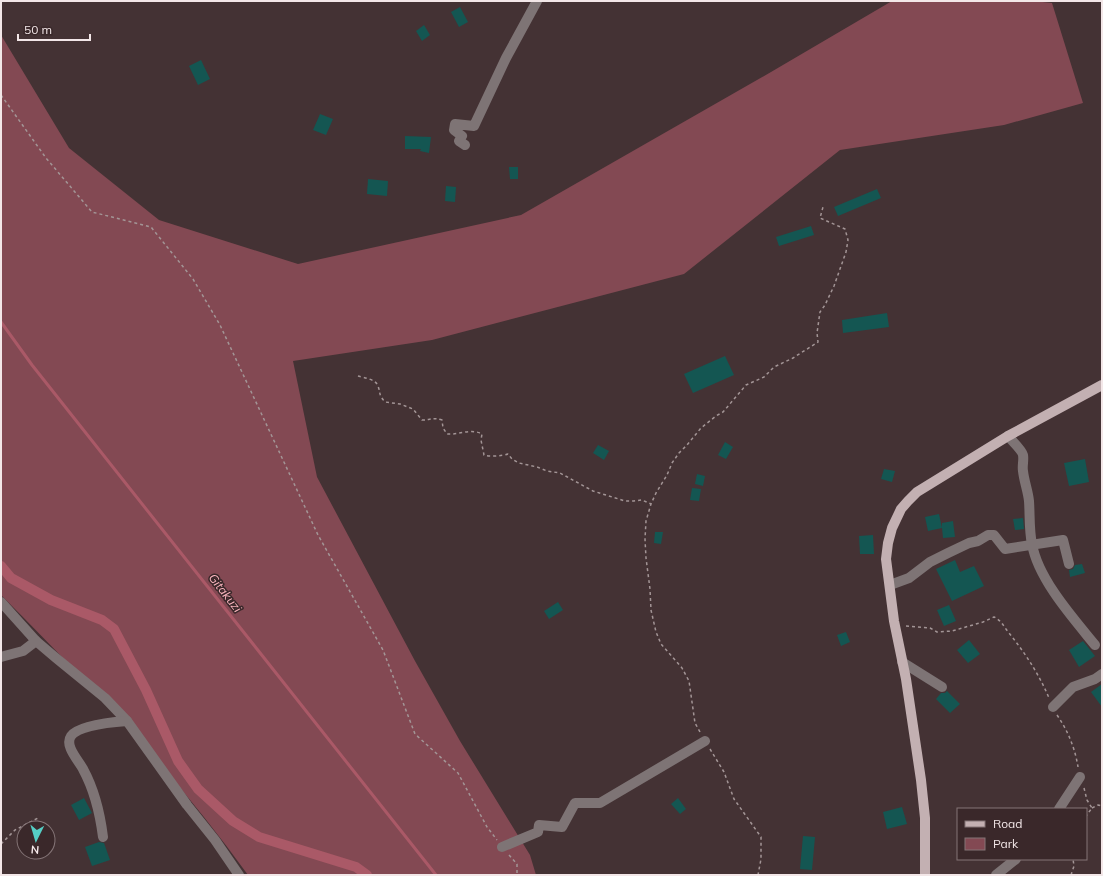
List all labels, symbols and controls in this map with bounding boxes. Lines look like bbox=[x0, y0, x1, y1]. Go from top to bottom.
scale bar bbox=[18, 16, 90, 42]
text: 50 m bbox=[24, 22, 52, 37]
water label: Gitakuzi bbox=[206, 570, 245, 615]
legend bbox=[957, 808, 1087, 860]
text: Road bbox=[993, 816, 1022, 831]
north arrow bbox=[16, 820, 56, 860]
text: Park bbox=[993, 836, 1019, 851]
text: N bbox=[30, 843, 40, 857]

